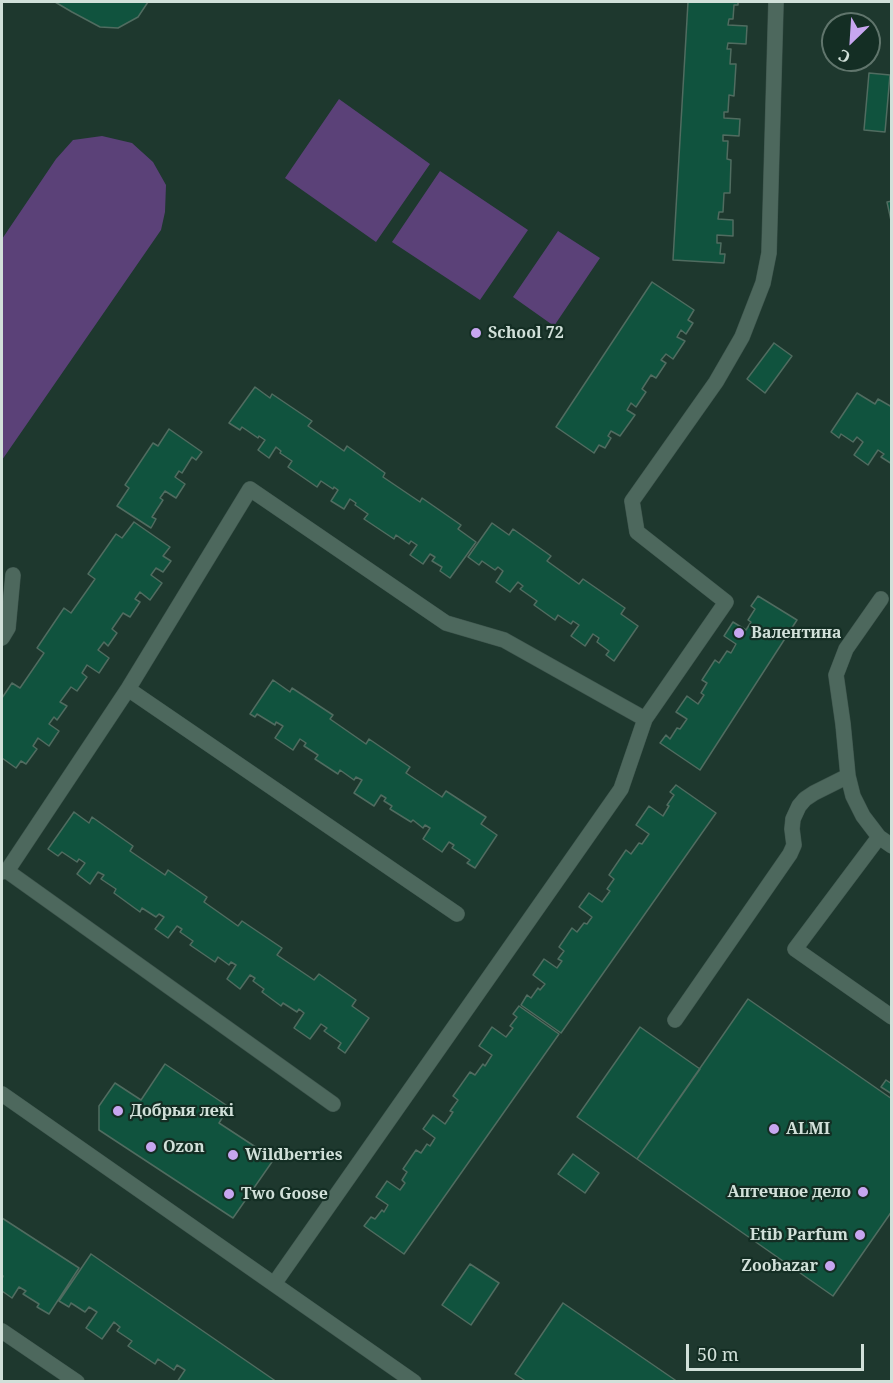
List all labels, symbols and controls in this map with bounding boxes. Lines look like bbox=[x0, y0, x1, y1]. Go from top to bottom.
north arrow bbox=[821, 12, 881, 72]
text: С bbox=[835, 44, 854, 69]
place label: School 72 bbox=[488, 323, 564, 343]
marker: School 72 bbox=[469, 326, 483, 340]
place label: Валентина bbox=[751, 623, 841, 643]
marker: Валентина bbox=[732, 626, 746, 640]
place label: Добрыя лекі bbox=[130, 1101, 234, 1121]
marker: Добрыя лекі bbox=[111, 1104, 125, 1118]
place label: ALMI bbox=[786, 1119, 830, 1139]
marker: ALMI bbox=[767, 1122, 781, 1136]
place label: Ozon bbox=[163, 1137, 205, 1157]
marker: Ozon bbox=[144, 1140, 158, 1154]
place label: Wildberries bbox=[245, 1145, 342, 1165]
marker: Wildberries bbox=[226, 1148, 240, 1162]
place label: Аптечное дело bbox=[728, 1182, 851, 1202]
place label: Two Goose bbox=[241, 1184, 328, 1204]
marker: Аптечное дело bbox=[856, 1185, 870, 1199]
marker: Two Goose bbox=[222, 1187, 236, 1201]
place label: Etib Parfum bbox=[750, 1225, 848, 1245]
marker: Etib Parfum bbox=[853, 1228, 867, 1242]
place label: Zoobazar bbox=[741, 1256, 818, 1276]
marker: Zoobazar bbox=[823, 1259, 837, 1273]
scale bar bbox=[689, 1332, 868, 1370]
text: 50 m bbox=[697, 1342, 739, 1366]

